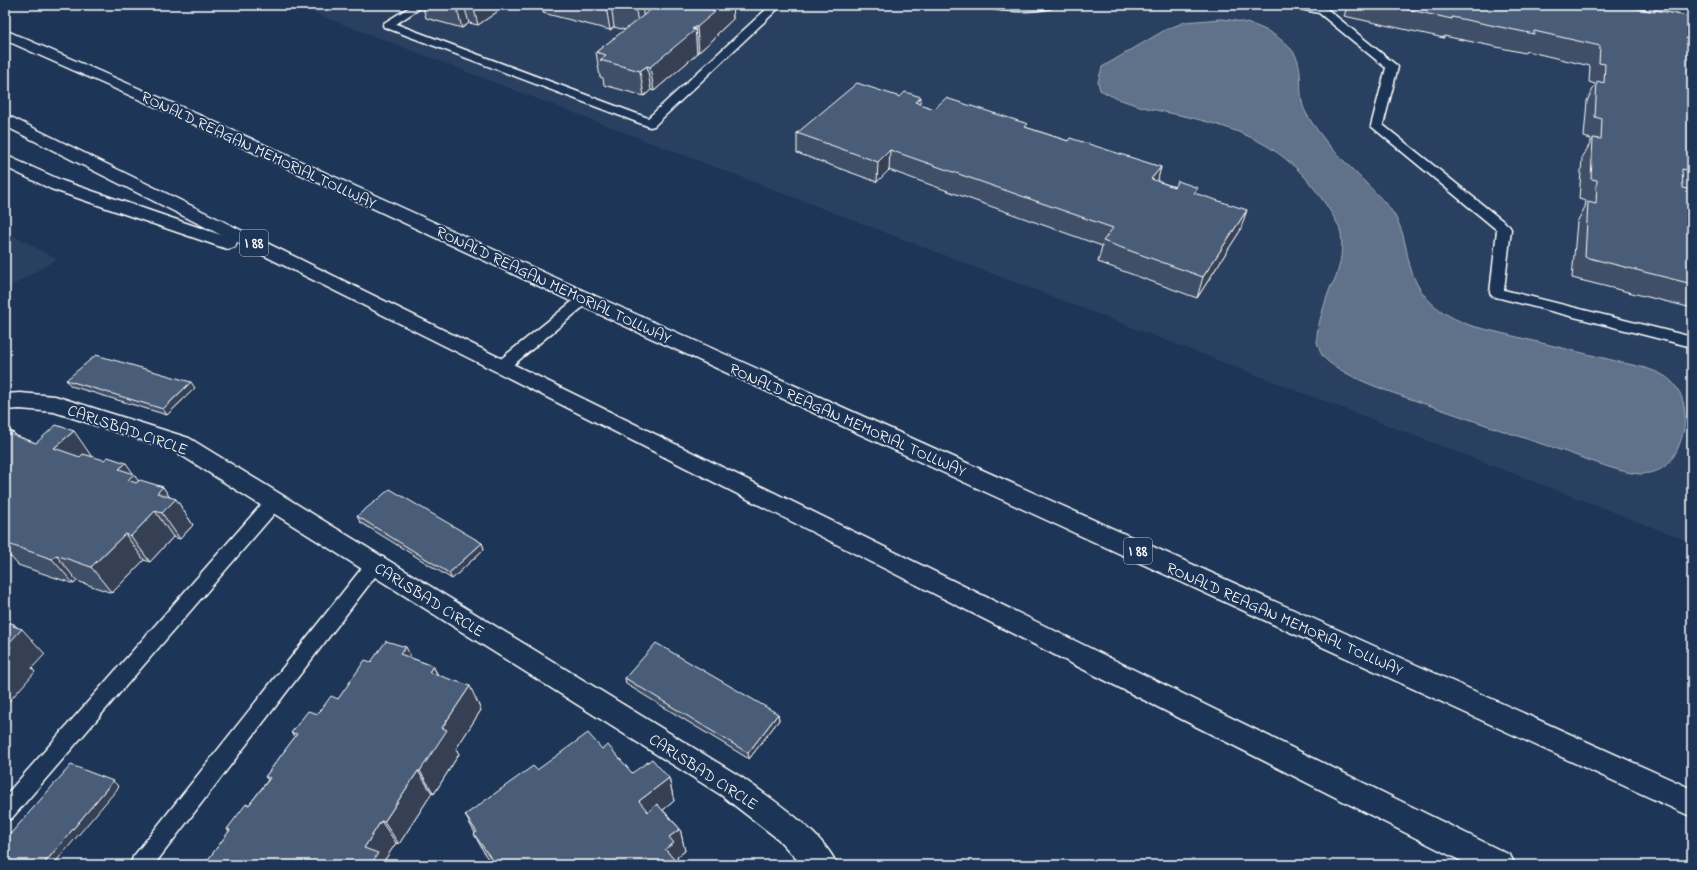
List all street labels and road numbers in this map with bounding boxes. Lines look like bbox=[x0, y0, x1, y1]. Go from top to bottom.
street label: RONALD REAGAN MEMORIAL TOLLWAY bbox=[137, 86, 380, 216]
street label: RONALD REAGAN MEMORIAL TOLLWAY bbox=[432, 221, 675, 351]
road number: I 88 bbox=[240, 230, 268, 256]
street label: RONALD REAGAN MEMORIAL TOLLWAY bbox=[725, 358, 970, 484]
street label: CARLSBAD CIRCLE bbox=[64, 399, 191, 463]
road number: I 88 bbox=[1124, 538, 1152, 564]
street label: CARLSBAD CIRCLE bbox=[369, 557, 489, 644]
street label: RONALD REAGAN MEMORIAL TOLLWAY bbox=[1162, 557, 1407, 683]
street label: CARLSBAD CIRCLE bbox=[644, 728, 762, 817]

